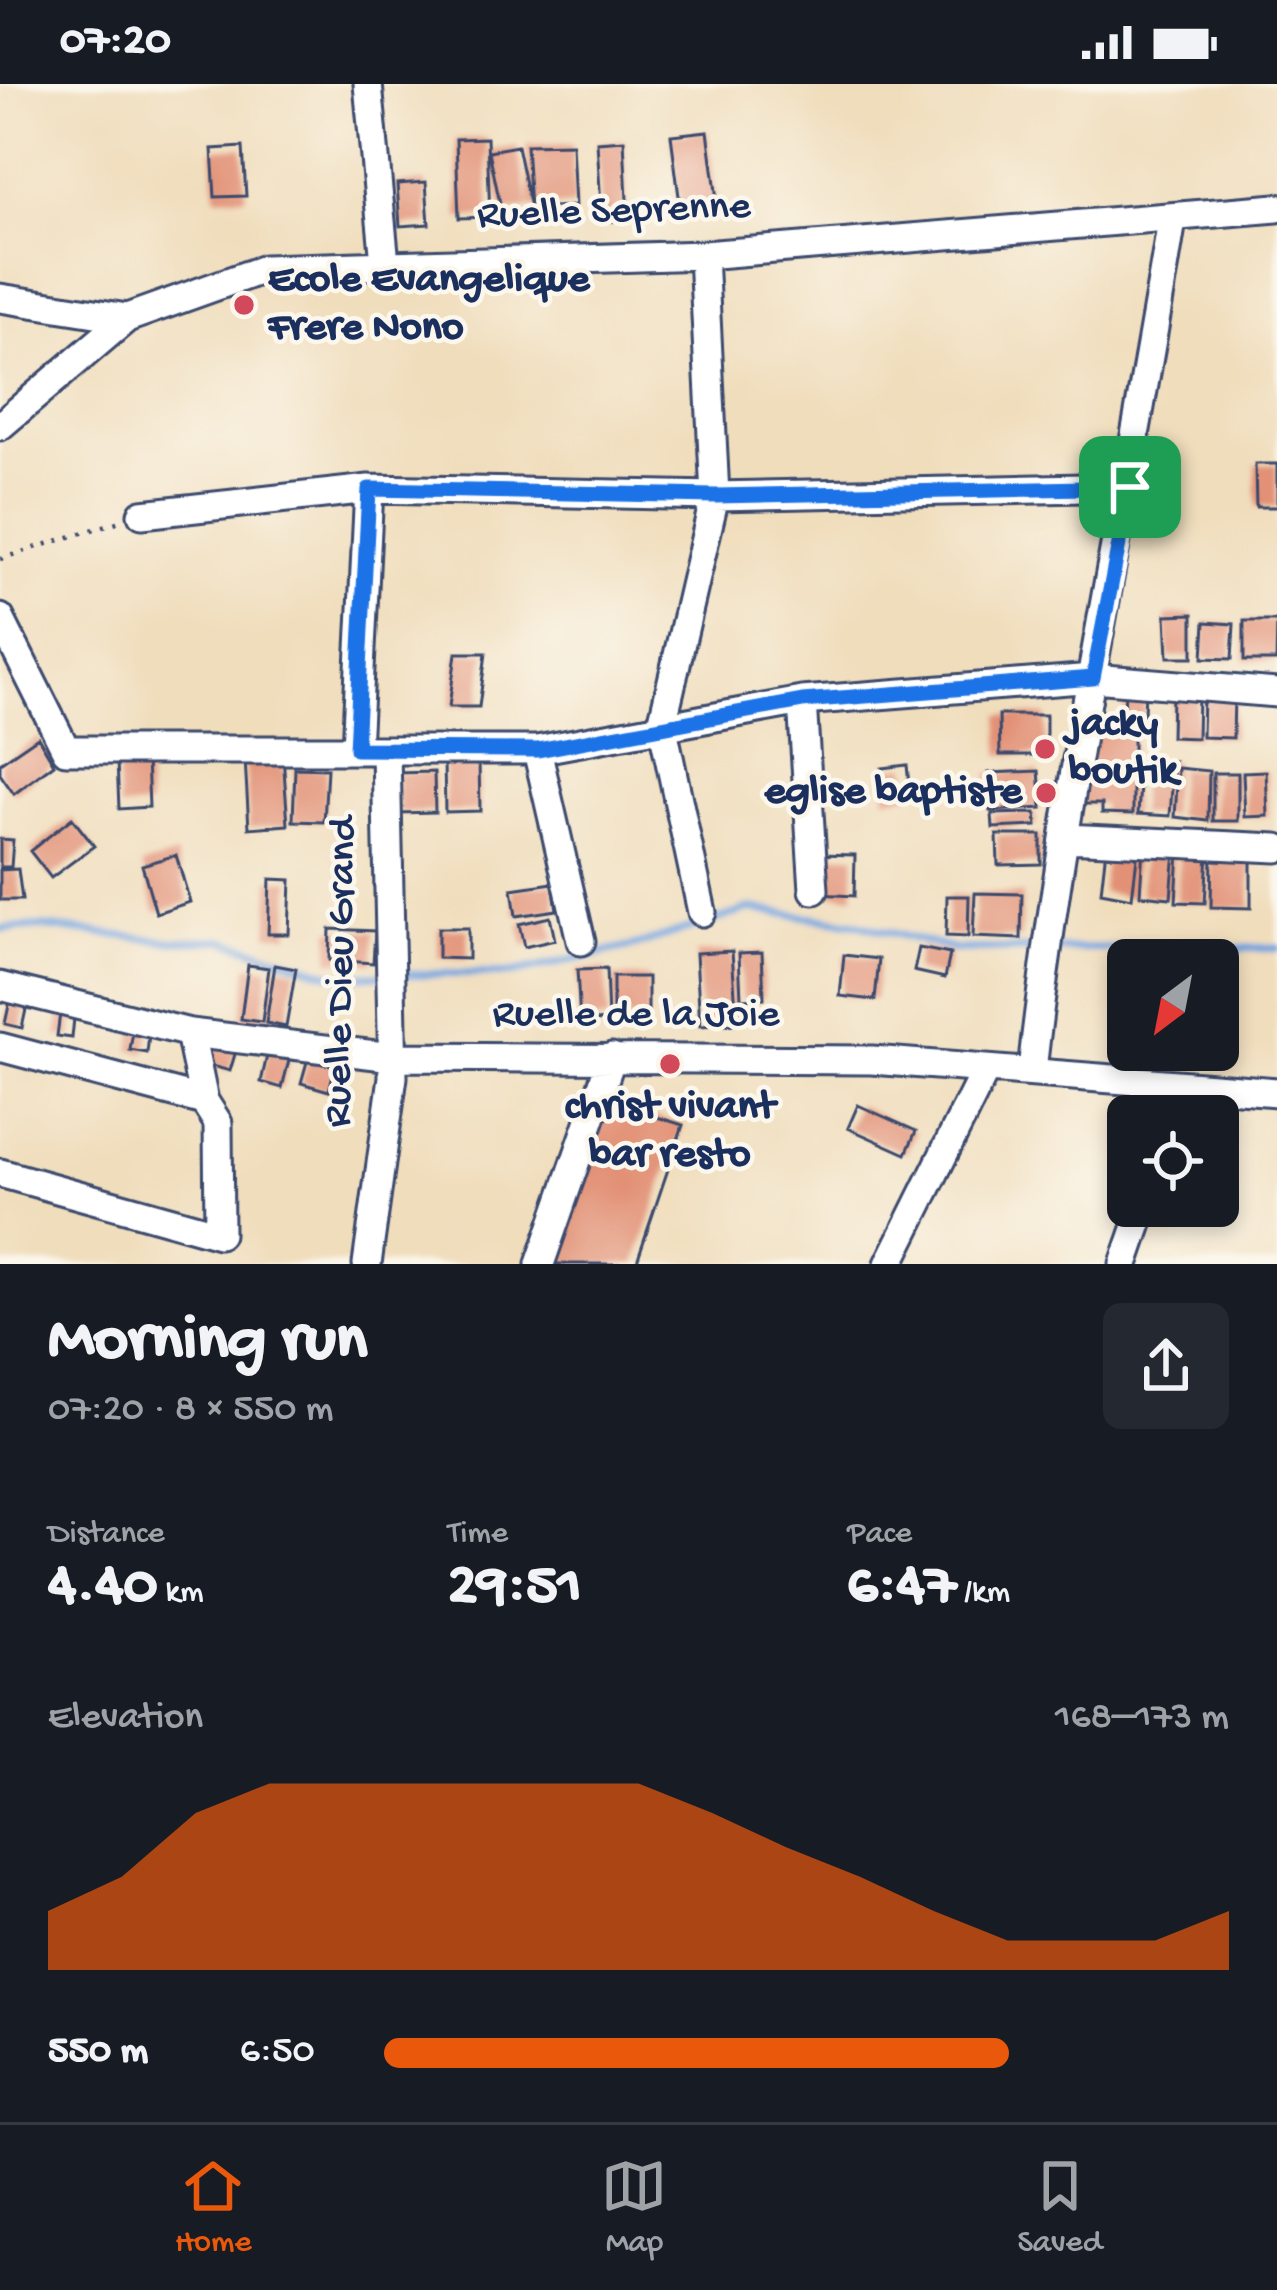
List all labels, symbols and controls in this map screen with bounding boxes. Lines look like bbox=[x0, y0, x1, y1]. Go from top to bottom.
text: 07:20 bbox=[60, 16, 171, 69]
street label: Ruelle Seprenne bbox=[476, 184, 753, 242]
place label: Ecole Evangelique Frere Nono bbox=[266, 257, 591, 354]
marker: Ecole Evangelique Frere Nono bbox=[231, 292, 257, 318]
pin bbox=[1079, 436, 1181, 538]
icon: arrive bbox=[1097, 454, 1163, 520]
place label: jacky boutik bbox=[1062, 701, 1182, 798]
marker: jacky boutik bbox=[1032, 736, 1058, 762]
place label: eglise baptiste bbox=[763, 769, 1023, 818]
marker: eglise baptiste bbox=[1033, 780, 1059, 806]
street label: Ruelle Dieu Grand bbox=[316, 813, 370, 1128]
north arrow bbox=[1107, 939, 1239, 1071]
map controls bbox=[1107, 939, 1239, 1227]
street label: Ruelle de la Joie bbox=[492, 992, 781, 1041]
marker: christ vivant bar resto bbox=[657, 1051, 683, 1077]
place label: christ vivant bar resto bbox=[565, 1084, 779, 1181]
button: locate bbox=[1107, 1095, 1239, 1227]
button: share bbox=[1103, 1303, 1229, 1429]
text: Morning run bbox=[48, 1304, 367, 1382]
text: 07:20 · 8 × 550 m bbox=[48, 1388, 333, 1434]
text: Distance bbox=[48, 1516, 165, 1554]
text: Time bbox=[448, 1516, 508, 1554]
text: Pace bbox=[847, 1516, 912, 1554]
text: 4.40 bbox=[48, 1554, 158, 1624]
text: 29:51 bbox=[448, 1554, 582, 1624]
text: 6:47 bbox=[847, 1554, 956, 1624]
text: km bbox=[158, 1575, 204, 1613]
text: /km bbox=[956, 1575, 1010, 1613]
text: Elevation bbox=[48, 1696, 203, 1742]
text: 168–173 m bbox=[1055, 1696, 1229, 1742]
text: 550 m bbox=[48, 2030, 148, 2076]
text: 6:50 bbox=[240, 2030, 315, 2076]
tab: Home bbox=[175, 2153, 251, 2263]
tab: Map bbox=[601, 2153, 667, 2263]
tab: Saved bbox=[1017, 2153, 1102, 2263]

